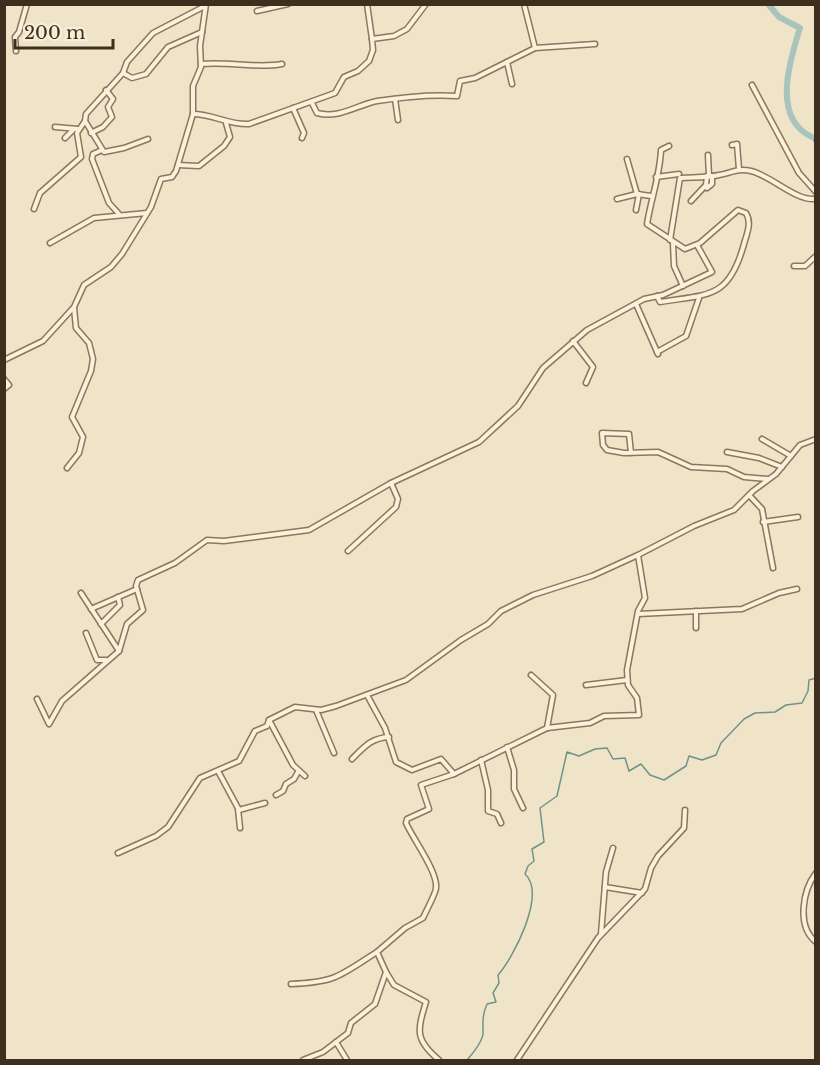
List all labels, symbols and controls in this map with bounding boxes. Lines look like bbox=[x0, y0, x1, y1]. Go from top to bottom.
scale bar bbox=[15, 12, 112, 50]
text: 200 m bbox=[24, 22, 85, 44]

